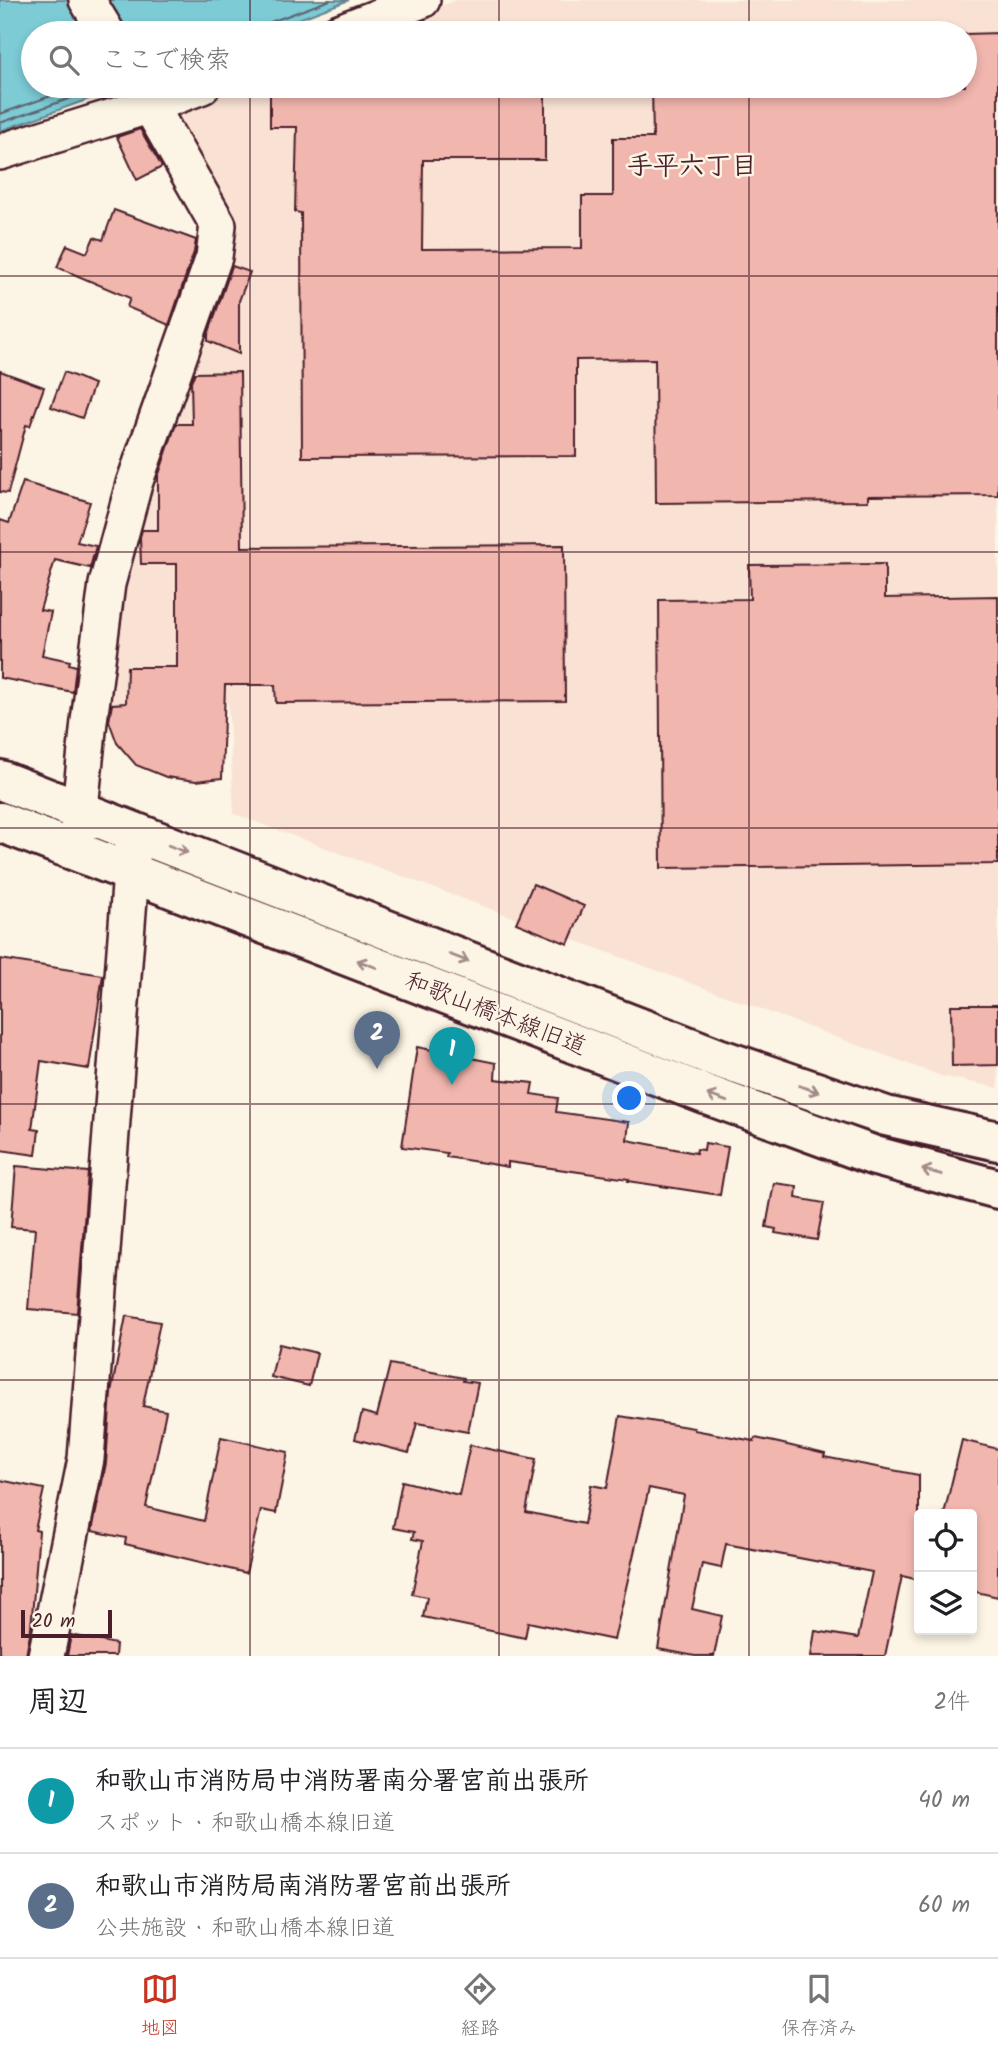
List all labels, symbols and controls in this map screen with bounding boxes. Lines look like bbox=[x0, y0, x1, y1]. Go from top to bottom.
search box bbox=[21, 21, 977, 98]
text: ここで検索 bbox=[101, 40, 231, 82]
icon: search bbox=[45, 41, 83, 79]
district label: 手平六丁目 bbox=[627, 146, 757, 188]
one-way arrow bbox=[166, 844, 188, 857]
one-way arrow bbox=[447, 952, 469, 965]
one-way arrow bbox=[357, 956, 379, 969]
street label: 和歌山橋本線旧道 bbox=[399, 962, 592, 1067]
pin: 2 bbox=[354, 1011, 400, 1069]
pin: 1 bbox=[429, 1027, 475, 1085]
your location bbox=[612, 1081, 646, 1115]
one-way arrow bbox=[798, 1084, 820, 1096]
one-way arrow bbox=[706, 1091, 728, 1103]
one-way arrow bbox=[921, 1165, 944, 1178]
map controls bbox=[914, 1509, 977, 1635]
button: locate bbox=[914, 1509, 977, 1572]
button: layers bbox=[914, 1572, 977, 1635]
scale bar bbox=[21, 1607, 112, 1639]
text: 20 m bbox=[32, 1607, 75, 1637]
text: 周辺 bbox=[28, 1679, 88, 1727]
text: 2件 bbox=[934, 1685, 970, 1721]
text: 和歌山市消防局中消防署南分署宮前出張所 bbox=[95, 1761, 589, 1803]
text: 1 bbox=[48, 1783, 54, 1819]
text: 40 m bbox=[918, 1783, 970, 1819]
text: スポット · 和歌山橋本線旧道 bbox=[95, 1806, 395, 1842]
text: 和歌山市消防局南消防署宮前出張所 bbox=[95, 1866, 511, 1908]
text: 2 bbox=[44, 1888, 58, 1924]
text: 60 m bbox=[918, 1888, 970, 1924]
text: 公共施設 · 和歌山橋本線旧道 bbox=[95, 1911, 395, 1947]
tab: 地図 bbox=[141, 1970, 179, 2044]
tab: 経路 bbox=[461, 1970, 499, 2044]
tab: 保存済み bbox=[781, 1970, 857, 2044]

